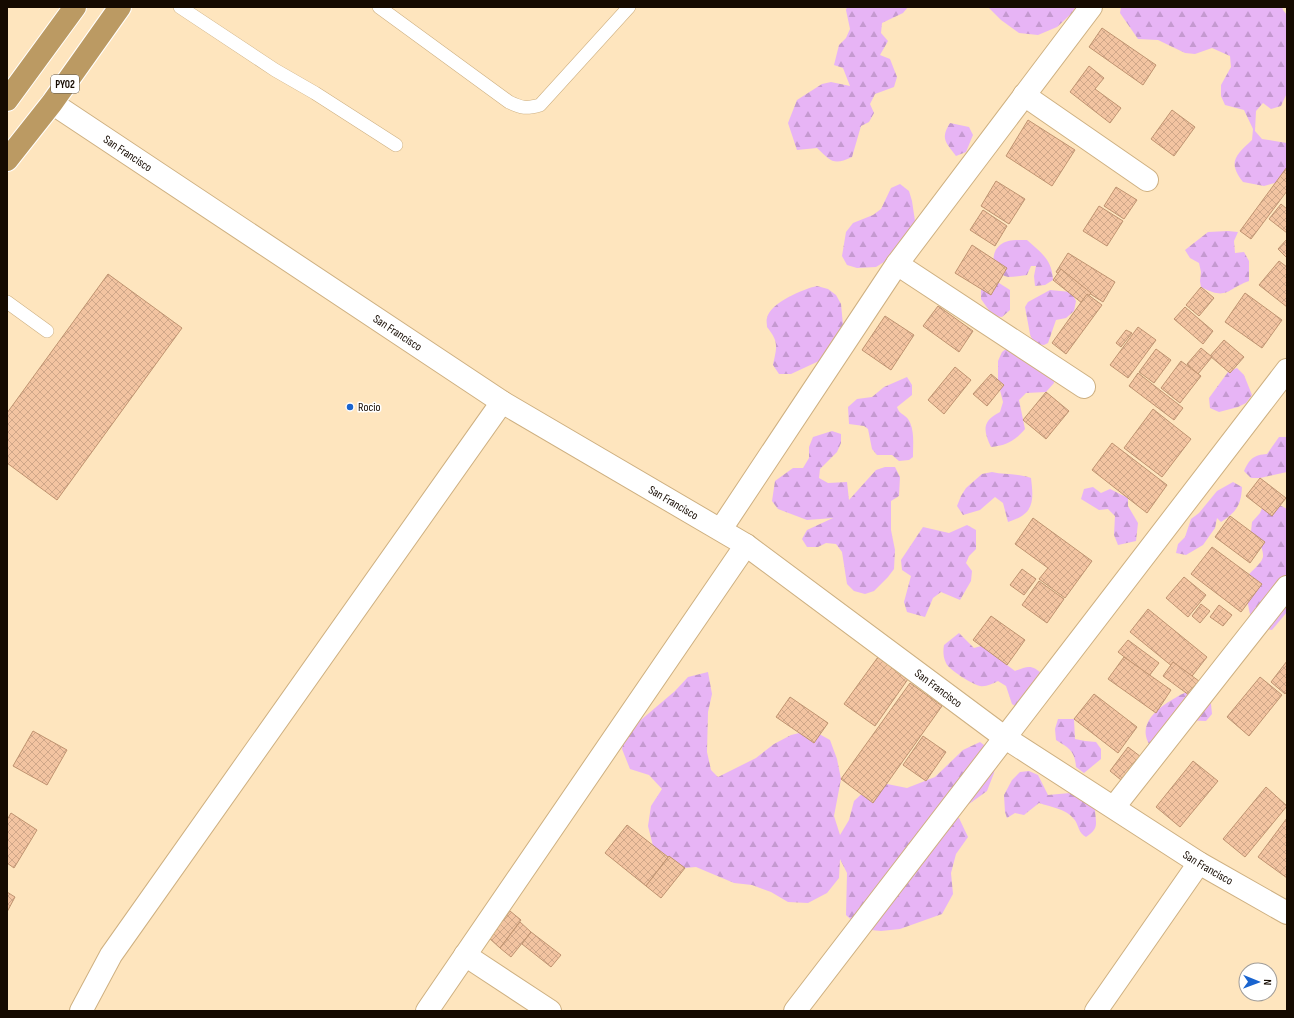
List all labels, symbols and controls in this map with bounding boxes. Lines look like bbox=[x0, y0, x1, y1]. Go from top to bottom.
road number: PY02 bbox=[51, 75, 79, 93]
street label: San Francisco bbox=[100, 132, 155, 175]
street label: San Francisco bbox=[370, 311, 425, 355]
place label: Rocio bbox=[358, 400, 380, 415]
marker: Rocio bbox=[345, 402, 355, 412]
street label: San Francisco bbox=[645, 482, 701, 523]
street label: San Francisco bbox=[911, 666, 965, 711]
street label: San Francisco bbox=[1180, 848, 1235, 889]
north arrow bbox=[1238, 962, 1278, 1002]
text: N bbox=[1261, 979, 1274, 985]

